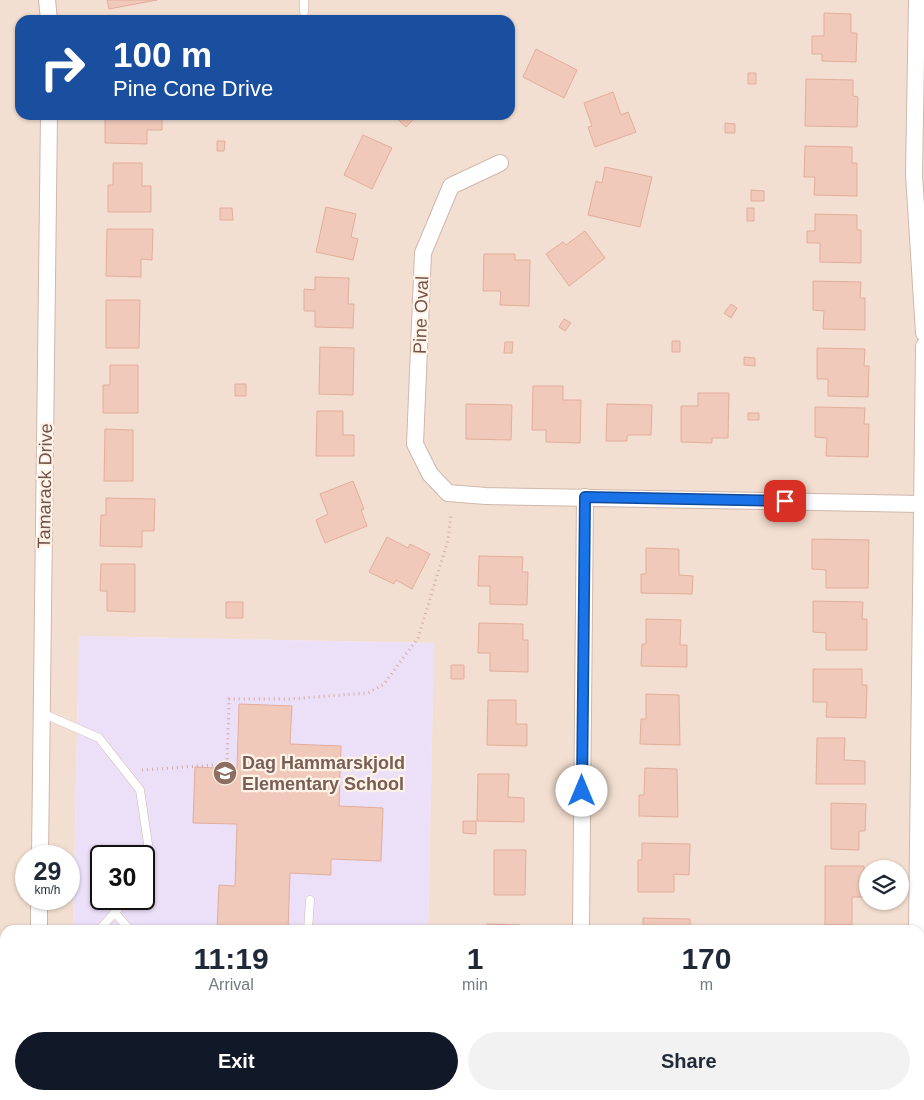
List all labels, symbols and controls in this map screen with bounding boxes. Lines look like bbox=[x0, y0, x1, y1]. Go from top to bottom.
icon: right bbox=[30, 35, 95, 100]
text: 100 m bbox=[113, 35, 212, 74]
text: Pine Cone Drive bbox=[113, 76, 273, 101]
street label: Pine Oval bbox=[410, 276, 432, 354]
street label: Tamarack Drive bbox=[34, 423, 56, 549]
pin bbox=[764, 480, 806, 522]
icon: arrive bbox=[771, 487, 799, 515]
place label: Dag Hammarskjold Elementary School bbox=[242, 753, 405, 794]
school or university icon: Dag Hammarskjold Elementary School bbox=[212, 760, 238, 786]
position arrow bbox=[555, 764, 607, 816]
speed limit sign: 30 bbox=[90, 845, 155, 910]
text: 29 bbox=[34, 857, 61, 885]
map controls bbox=[859, 860, 909, 910]
button: layers bbox=[859, 860, 909, 910]
text: km/h bbox=[34, 883, 61, 897]
text: 11:19 bbox=[194, 942, 269, 975]
text: 1 bbox=[467, 942, 483, 975]
text: 170 bbox=[681, 942, 731, 975]
text: Arrival bbox=[208, 976, 254, 993]
text: min bbox=[462, 976, 488, 993]
text: m bbox=[700, 976, 713, 993]
button: Exit bbox=[15, 1032, 458, 1090]
button: Share bbox=[468, 1032, 910, 1090]

